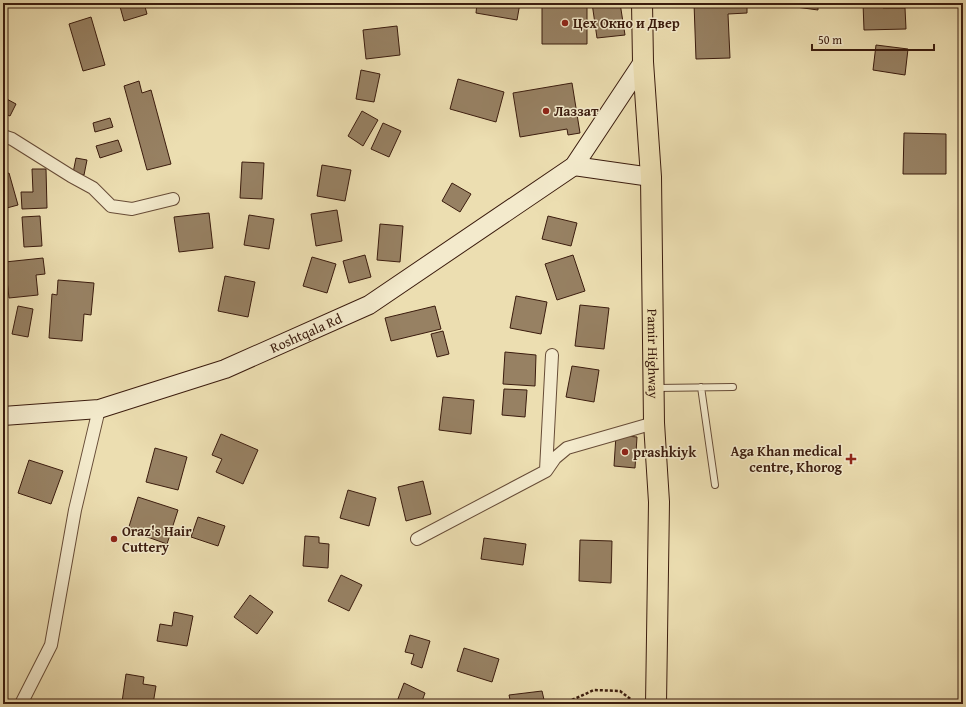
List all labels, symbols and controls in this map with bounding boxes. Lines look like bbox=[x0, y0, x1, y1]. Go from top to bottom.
place label: Цех Окно и Двер bbox=[573, 13, 680, 33]
marker: Цех Окно и Двер bbox=[560, 18, 570, 28]
scale bar bbox=[812, 26, 934, 52]
text: 50 m bbox=[818, 31, 842, 48]
place label: Лаззат bbox=[554, 101, 599, 121]
marker: Лаззат bbox=[541, 106, 551, 116]
street label: Roshtqala Rd bbox=[267, 308, 346, 358]
street label: Pamir Highway bbox=[643, 309, 664, 399]
place label: Aga Khan medical centre, Khorog bbox=[731, 441, 843, 477]
place label: prashkiyk bbox=[633, 442, 697, 462]
marker: prashkiyk bbox=[620, 447, 630, 457]
marker: Aga Khan medical centre, Khorog bbox=[845, 453, 857, 465]
place label: Oraz's Hair Cuttery bbox=[122, 521, 192, 557]
marker: Oraz's Hair Cuttery bbox=[109, 534, 119, 544]

